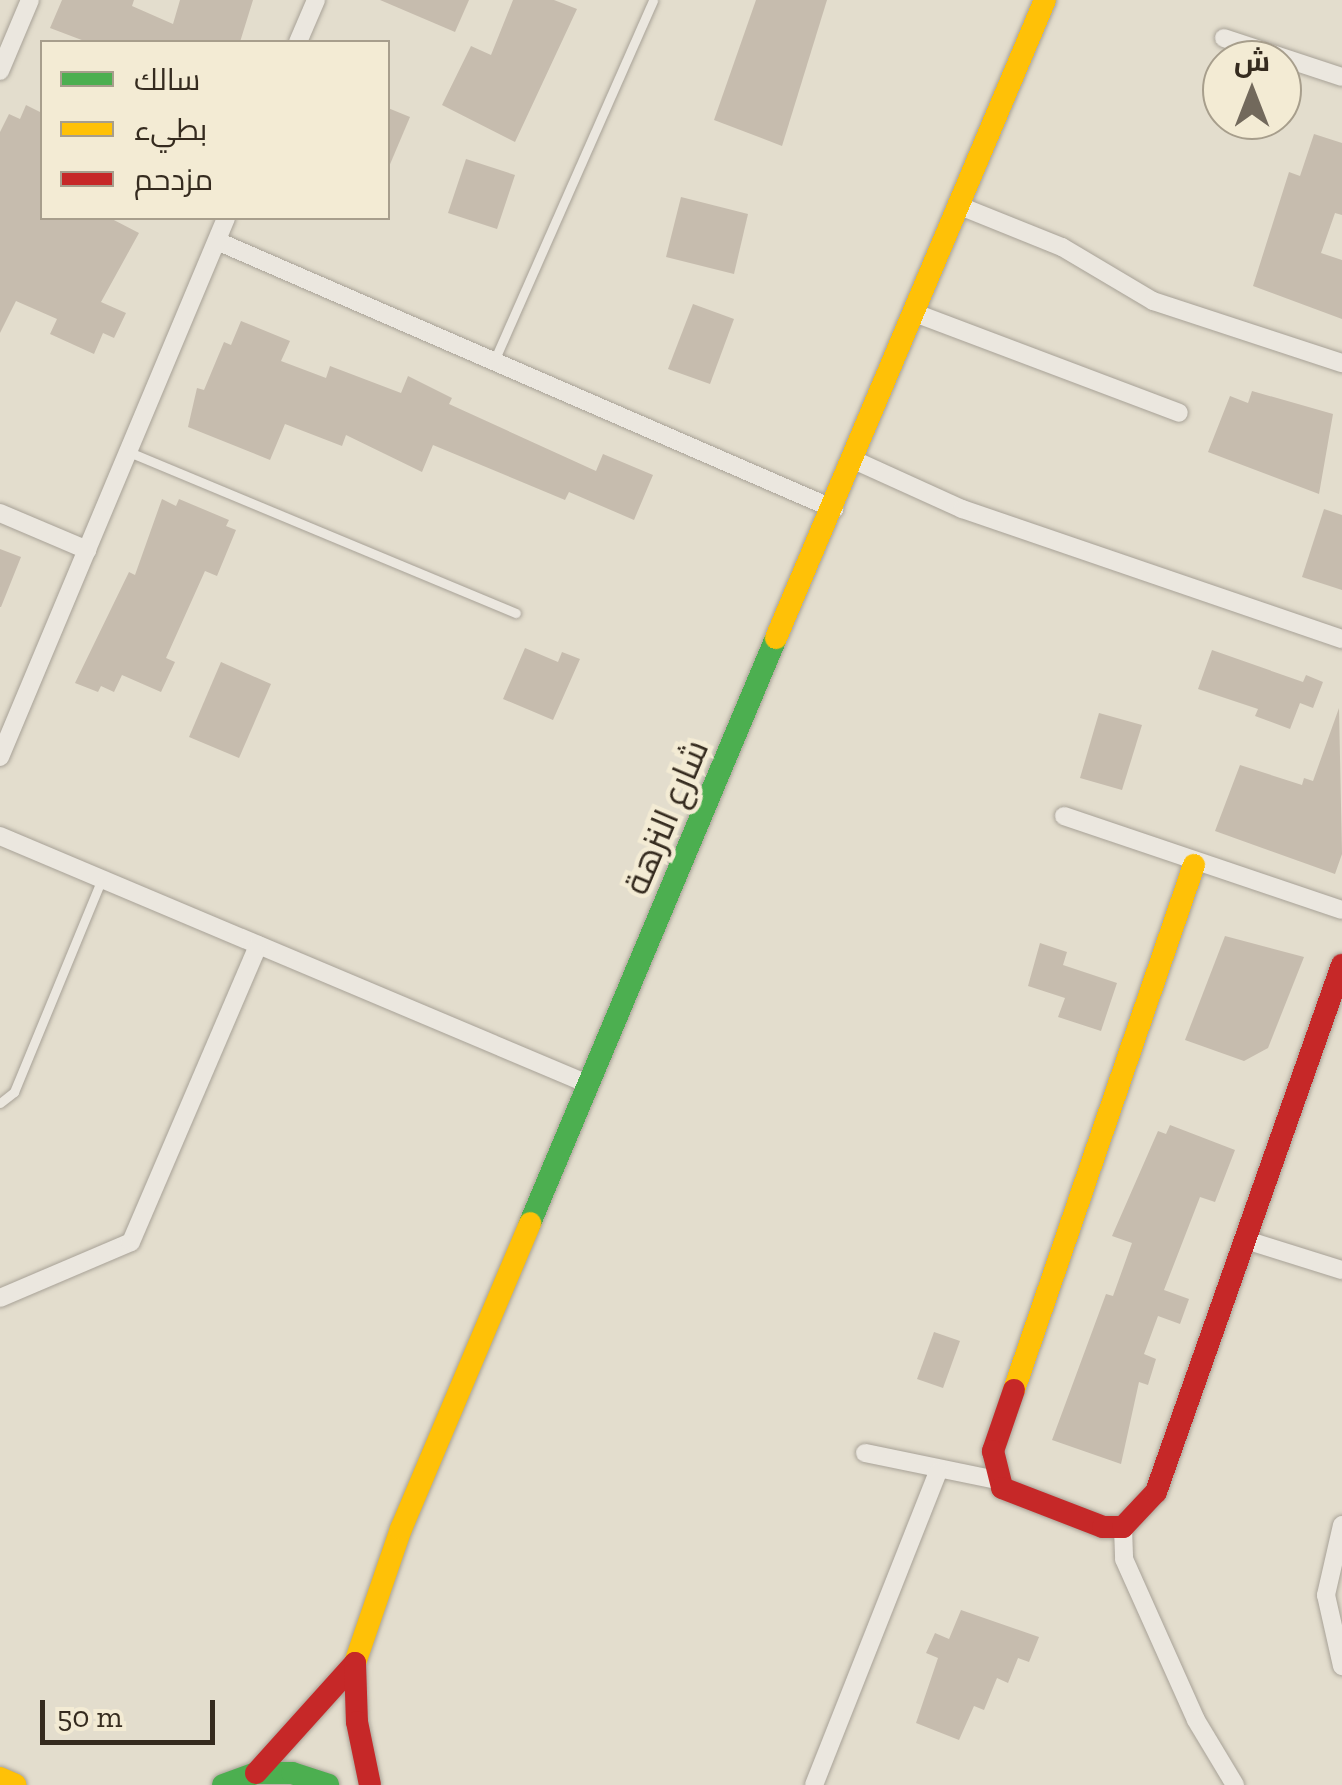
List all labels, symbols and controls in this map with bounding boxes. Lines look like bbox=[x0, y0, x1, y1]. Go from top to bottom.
legend bbox=[40, 40, 390, 220]
north arrow bbox=[1202, 40, 1302, 140]
text: ش bbox=[1234, 45, 1270, 78]
text: سالك bbox=[134, 62, 200, 98]
text: بطيء bbox=[134, 112, 207, 148]
text: مزدحم bbox=[134, 162, 213, 198]
street label: شارع النزهة bbox=[615, 733, 717, 901]
scale bar bbox=[45, 1680, 220, 1742]
text: 50 m bbox=[57, 1699, 122, 1735]

